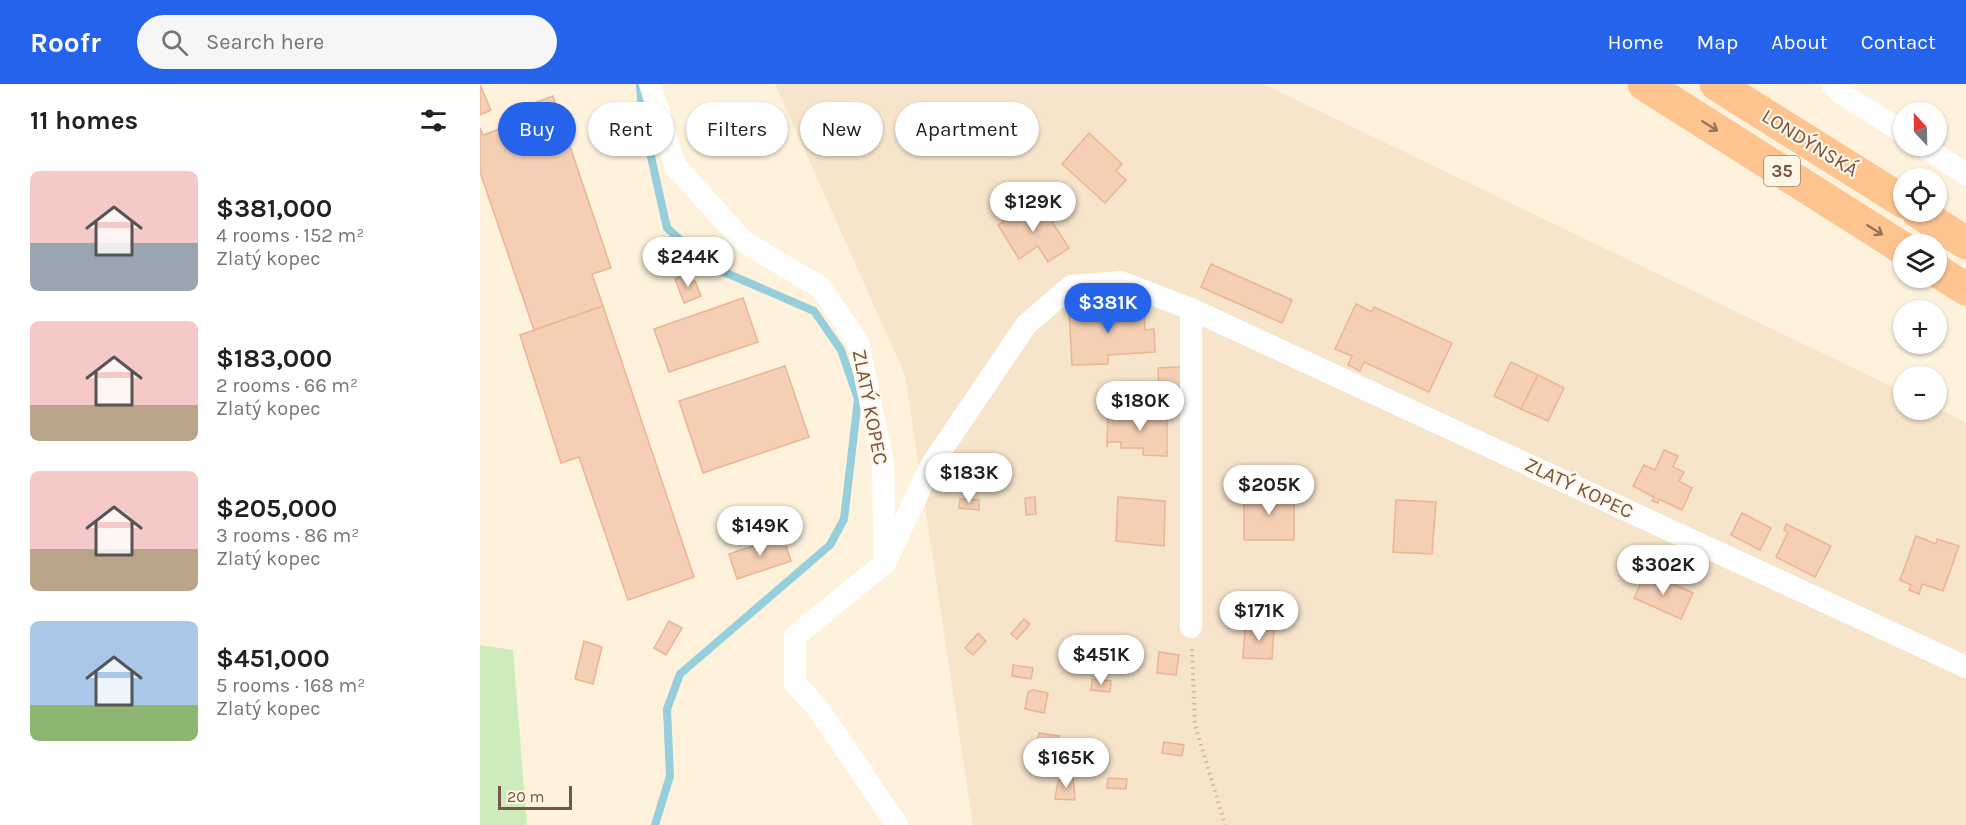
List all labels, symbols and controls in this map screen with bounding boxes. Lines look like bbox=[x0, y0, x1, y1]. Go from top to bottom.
search box bbox=[137, 15, 557, 69]
text: Roofr bbox=[30, 26, 101, 59]
icon: search bbox=[158, 26, 191, 59]
text: Search here bbox=[206, 29, 324, 55]
text: Home bbox=[1608, 30, 1664, 54]
text: Map bbox=[1697, 30, 1738, 54]
text: About bbox=[1771, 30, 1828, 54]
text: Contact bbox=[1861, 30, 1936, 54]
chip: Buy bbox=[498, 102, 576, 156]
chip: Rent bbox=[588, 102, 674, 156]
chip: Filters bbox=[686, 102, 788, 156]
chip: New bbox=[800, 102, 883, 156]
chip: Apartment bbox=[895, 102, 1039, 156]
north arrow bbox=[1893, 102, 1947, 156]
map controls bbox=[1893, 102, 1947, 420]
icon: filters bbox=[417, 104, 450, 137]
street label: LONDÝNSKÁ bbox=[1758, 104, 1863, 182]
text: 11 homes bbox=[30, 105, 138, 136]
one-way arrow bbox=[1702, 119, 1719, 132]
road number: 35 bbox=[1764, 156, 1800, 186]
button: locate bbox=[1893, 168, 1947, 222]
pin: $129K bbox=[991, 182, 1075, 233]
text: $129K bbox=[1004, 190, 1062, 213]
text: $381,000 bbox=[216, 193, 332, 224]
icon: home bbox=[78, 195, 150, 267]
text: 4 rooms · 152 m² bbox=[216, 224, 364, 247]
one-way arrow bbox=[1866, 225, 1883, 237]
button: layers bbox=[1893, 234, 1947, 288]
pin: $244K bbox=[646, 237, 730, 288]
text: $244K bbox=[657, 245, 719, 268]
text: Zlatý kopec bbox=[216, 247, 321, 270]
pin: $381K bbox=[1066, 283, 1150, 334]
text: $381K bbox=[1078, 291, 1138, 314]
button: + bbox=[1893, 300, 1947, 354]
text: $183,000 bbox=[216, 343, 332, 374]
icon: home bbox=[78, 345, 150, 417]
street label: ZLATÝ KOPEC bbox=[848, 347, 893, 467]
button: − bbox=[1893, 366, 1947, 420]
text: 2 rooms · 66 m² bbox=[216, 374, 358, 397]
pin: $180K bbox=[1098, 381, 1182, 432]
text: $180K bbox=[1110, 389, 1170, 412]
text: Zlatý kopec bbox=[216, 397, 321, 420]
street label: ZLATÝ KOPEC bbox=[1521, 452, 1637, 523]
pin: $183K bbox=[927, 453, 1011, 504]
text: $183K bbox=[939, 461, 999, 484]
pin: $205K bbox=[1227, 465, 1311, 516]
text: $205K bbox=[1237, 473, 1301, 496]
text: $205,000 bbox=[216, 493, 337, 524]
icon: home bbox=[78, 495, 150, 567]
pin: $149K bbox=[718, 506, 802, 557]
text: $149K bbox=[731, 514, 789, 537]
text: 3 rooms · 86 m² bbox=[216, 524, 359, 547]
pin: $302K bbox=[1621, 545, 1705, 596]
text: Zlatý kopec bbox=[216, 547, 321, 570]
text: $302K bbox=[1631, 553, 1695, 576]
pin: $171K bbox=[1217, 591, 1301, 642]
text: $171K bbox=[1233, 599, 1285, 622]
pin: $451K bbox=[1059, 635, 1143, 686]
text: $451,000 bbox=[216, 643, 330, 674]
text: $451K bbox=[1072, 643, 1130, 666]
icon: home bbox=[78, 645, 150, 717]
text: 5 rooms · 168 m² bbox=[216, 674, 365, 697]
text: Zlatý kopec bbox=[216, 697, 321, 720]
pin: $165K bbox=[1024, 738, 1108, 789]
text: $165K bbox=[1037, 746, 1095, 769]
scale bar bbox=[498, 783, 572, 810]
text: 20 m bbox=[507, 787, 545, 806]

